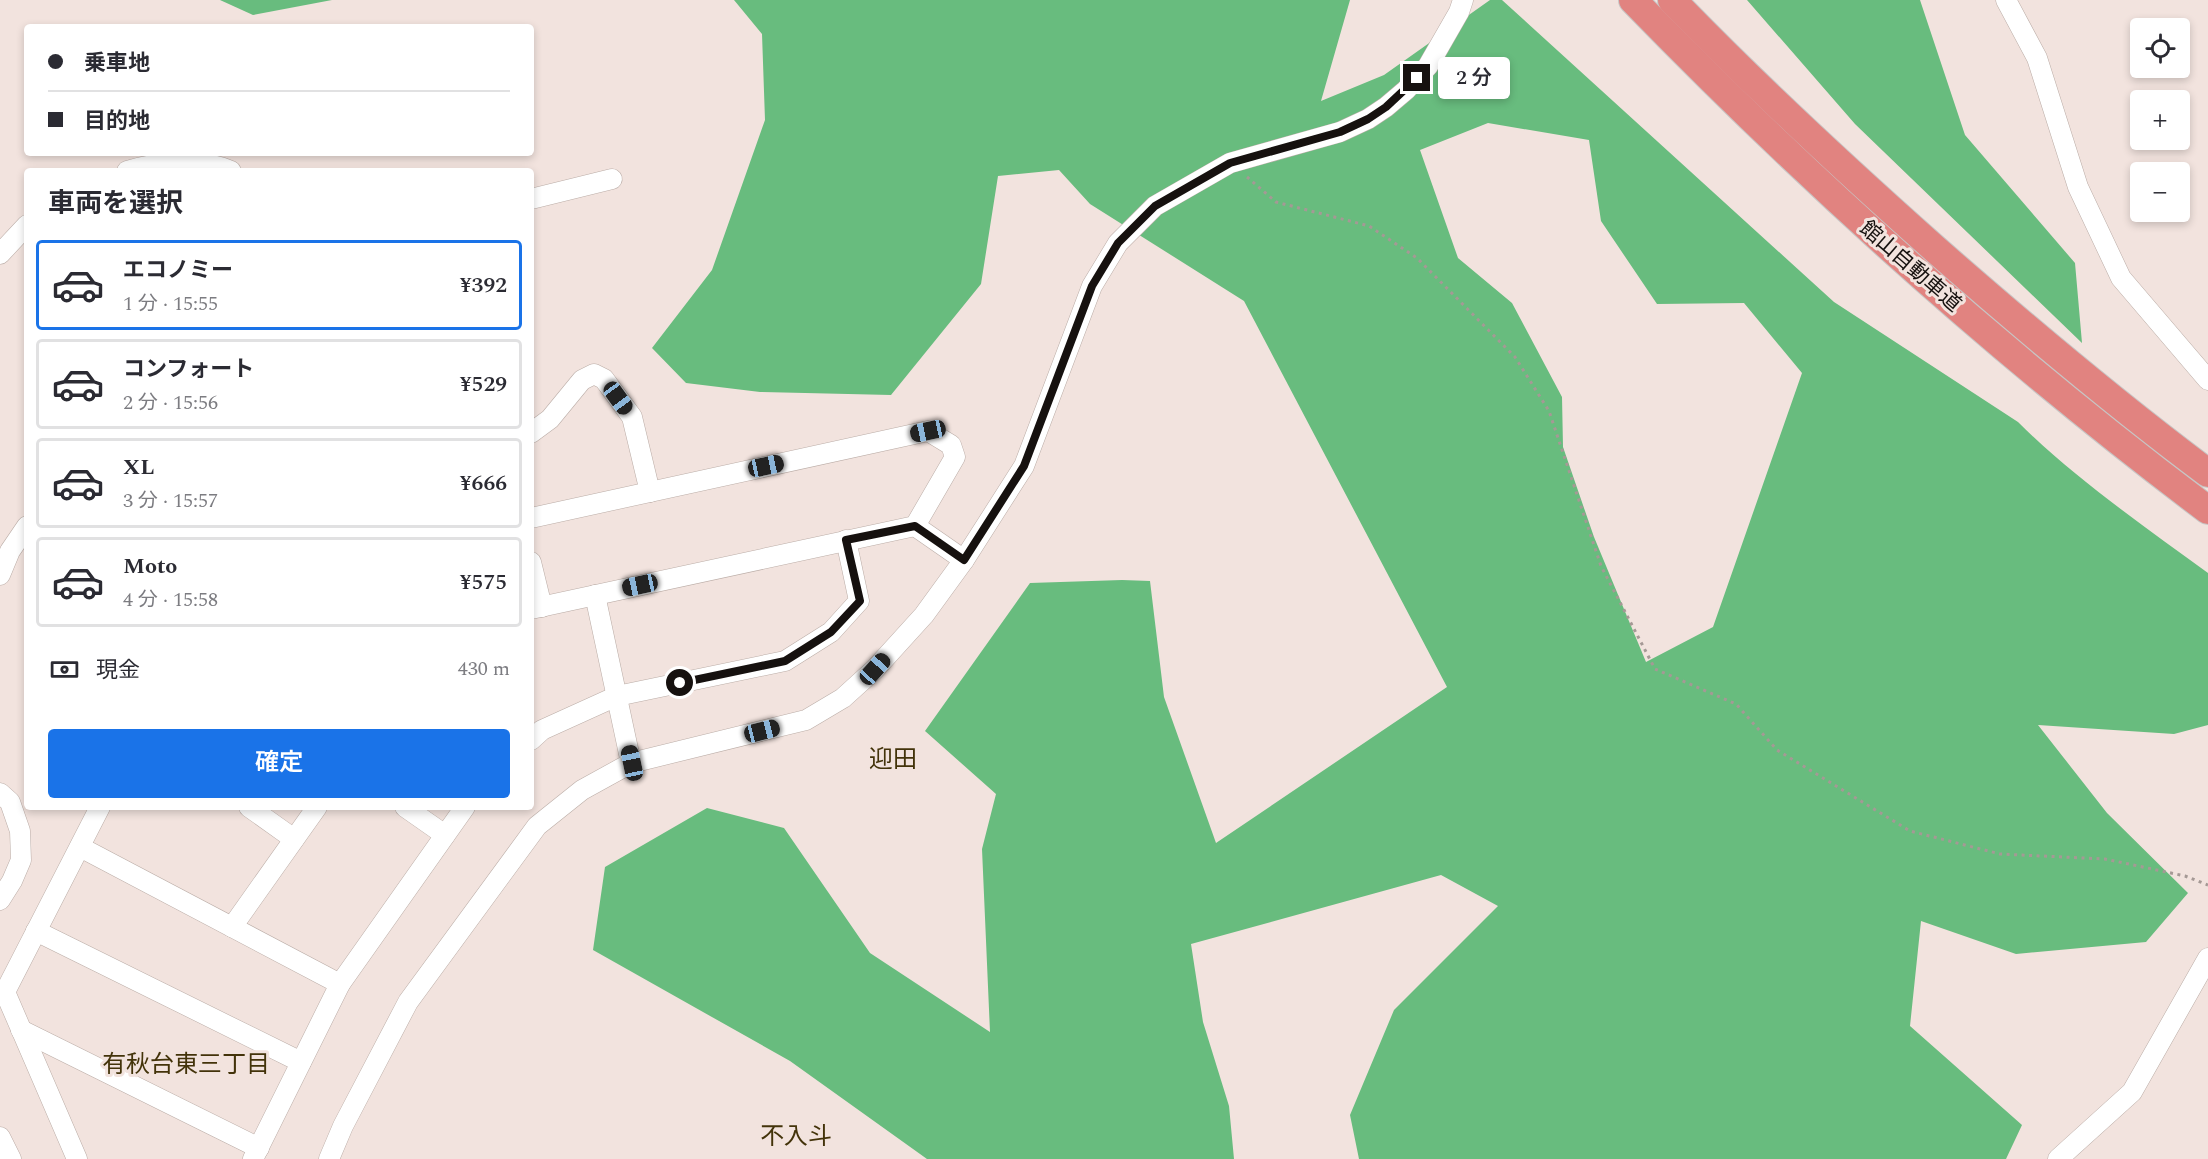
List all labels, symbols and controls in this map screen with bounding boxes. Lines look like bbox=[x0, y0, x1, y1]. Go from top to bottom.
map controls bbox=[2130, 18, 2190, 222]
button: locate bbox=[2130, 18, 2190, 78]
text: 乗車地 bbox=[84, 47, 150, 80]
callout: 2 分 bbox=[1438, 57, 1510, 99]
text: 2 分 bbox=[1456, 63, 1492, 93]
route end bbox=[1403, 64, 1430, 91]
button: + bbox=[2130, 90, 2190, 150]
text: 目的地 bbox=[84, 105, 150, 138]
button: − bbox=[2130, 162, 2190, 222]
text: 車両を選択 bbox=[48, 183, 183, 225]
street label: 館山自動車道 bbox=[1852, 213, 1968, 320]
text: エコノミー bbox=[123, 254, 233, 287]
icon: car bbox=[51, 258, 105, 312]
text: ¥392 bbox=[460, 269, 507, 302]
text: 1 分 · 15:55 bbox=[123, 289, 218, 319]
text: コンフォート bbox=[123, 353, 254, 386]
icon: car bbox=[51, 357, 105, 411]
text: ¥529 bbox=[460, 368, 507, 401]
car bbox=[600, 378, 636, 418]
text: 2 分 · 15:56 bbox=[123, 388, 218, 418]
car bbox=[909, 418, 947, 444]
text: XL bbox=[123, 451, 154, 484]
car bbox=[747, 453, 785, 479]
icon: car bbox=[51, 456, 105, 510]
text: ¥666 bbox=[460, 467, 507, 500]
text: 3 分 · 15:57 bbox=[123, 486, 218, 516]
text: Moto bbox=[123, 550, 177, 583]
icon: car bbox=[51, 555, 105, 609]
text: ¥575 bbox=[460, 566, 507, 599]
car bbox=[621, 572, 659, 598]
text: 4 分 · 15:58 bbox=[123, 585, 218, 615]
car bbox=[856, 650, 894, 688]
icon: cash bbox=[48, 653, 81, 686]
text: 現金 bbox=[96, 654, 140, 687]
text: 430 m bbox=[458, 654, 510, 684]
route start bbox=[666, 669, 693, 696]
car bbox=[742, 718, 782, 744]
button: 確定 bbox=[48, 729, 510, 798]
district label: 迎田 bbox=[869, 742, 917, 778]
car bbox=[619, 744, 645, 782]
district label: 有秋台東三丁目 bbox=[102, 1047, 270, 1083]
district label: 不入斗 bbox=[760, 1119, 832, 1155]

